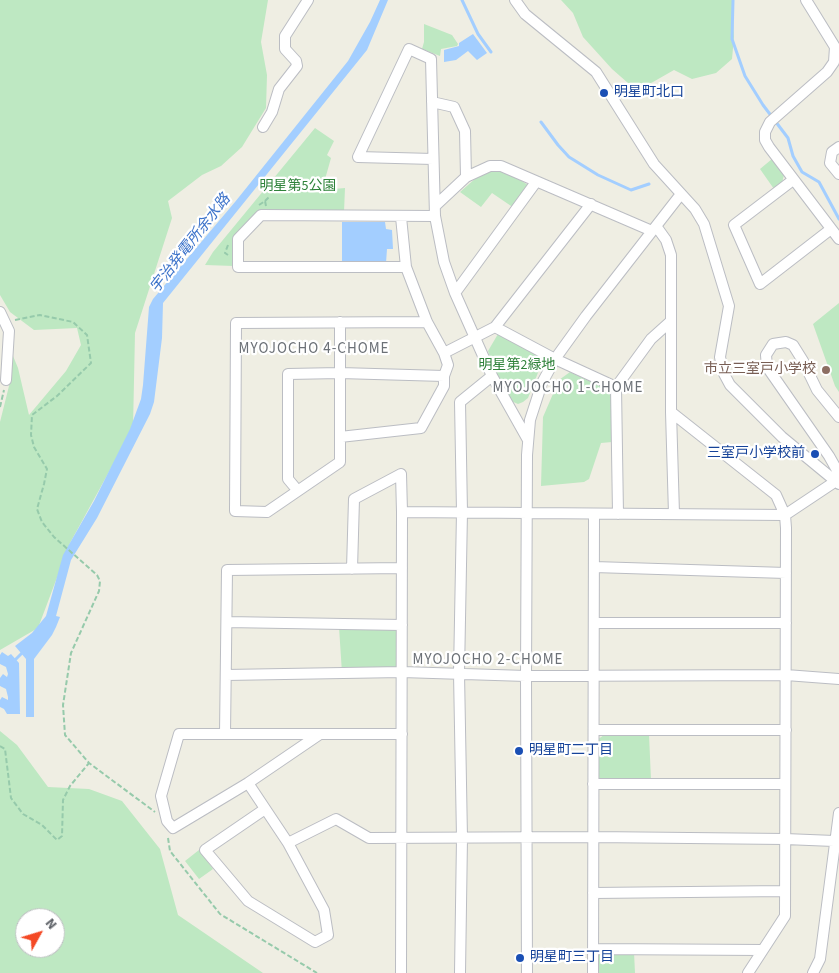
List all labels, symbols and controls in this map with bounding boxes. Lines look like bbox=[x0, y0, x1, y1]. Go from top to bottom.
place label: 明星町北口 bbox=[614, 85, 684, 101]
marker: 明星町北口 bbox=[598, 87, 610, 99]
park label: 明星第5公園 bbox=[260, 179, 336, 195]
water label: 宇治発電所余水路 bbox=[147, 191, 235, 297]
district label: MYOJOCHO 4-CHOME bbox=[237, 341, 391, 359]
park label: 明星第2緑地 bbox=[479, 358, 555, 374]
place label: 市立三室戸小学校 bbox=[704, 362, 816, 378]
marker: 市立三室戸小学校 bbox=[820, 364, 832, 376]
district label: MYOJOCHO 1-CHOME bbox=[491, 380, 645, 398]
place label: 三室戸小学校前 bbox=[707, 446, 805, 462]
marker: 三室戸小学校前 bbox=[809, 448, 821, 460]
district label: MYOJOCHO 2-CHOME bbox=[411, 652, 565, 670]
place label: 明星町二丁目 bbox=[529, 743, 613, 759]
marker: 明星町二丁目 bbox=[513, 745, 525, 757]
north arrow bbox=[15, 908, 65, 958]
text: N bbox=[40, 914, 62, 934]
place label: 明星町三丁目 bbox=[530, 950, 614, 966]
marker: 明星町三丁目 bbox=[514, 952, 526, 964]

